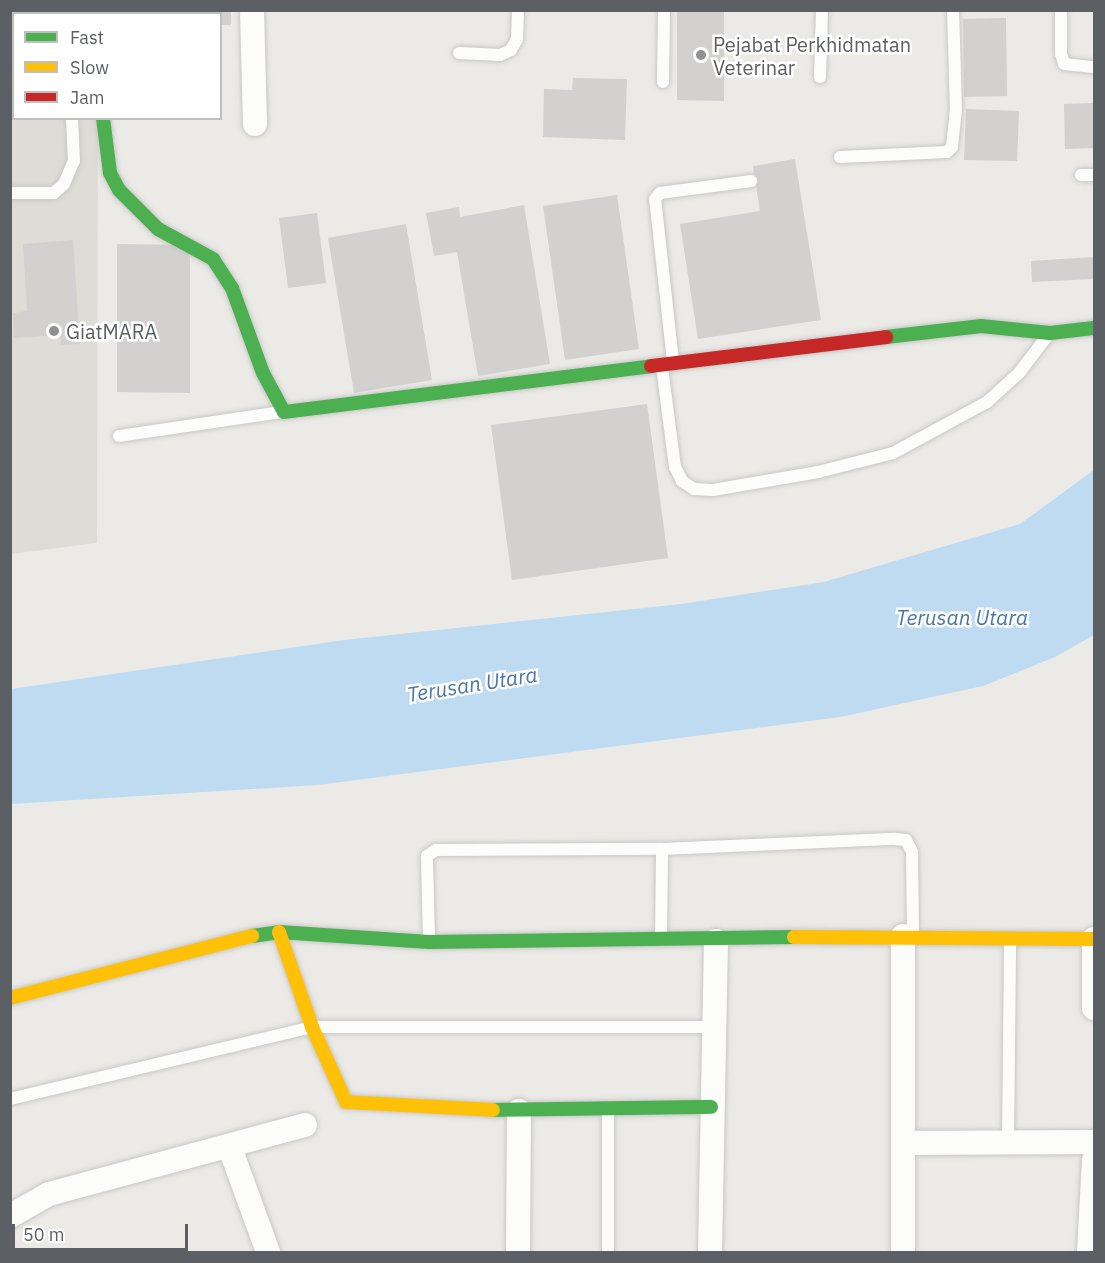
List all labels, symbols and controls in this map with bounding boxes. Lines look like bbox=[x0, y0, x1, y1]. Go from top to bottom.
legend bbox=[12, 12, 222, 120]
text: Fast bbox=[70, 26, 104, 49]
place label: Pejabat Perkhidmatan Veterinar bbox=[713, 32, 911, 79]
marker: Pejabat Perkhidmatan Veterinar bbox=[694, 48, 708, 62]
text: Slow bbox=[70, 56, 109, 79]
text: Jam bbox=[70, 86, 105, 109]
place label: GiatMARA bbox=[66, 319, 157, 343]
marker: GiatMARA bbox=[47, 324, 61, 338]
water label: Terusan Utara bbox=[896, 604, 1028, 630]
water label: Terusan Utara bbox=[405, 661, 539, 707]
scale bar bbox=[15, 1212, 190, 1250]
text: 50 m bbox=[23, 1223, 65, 1246]

